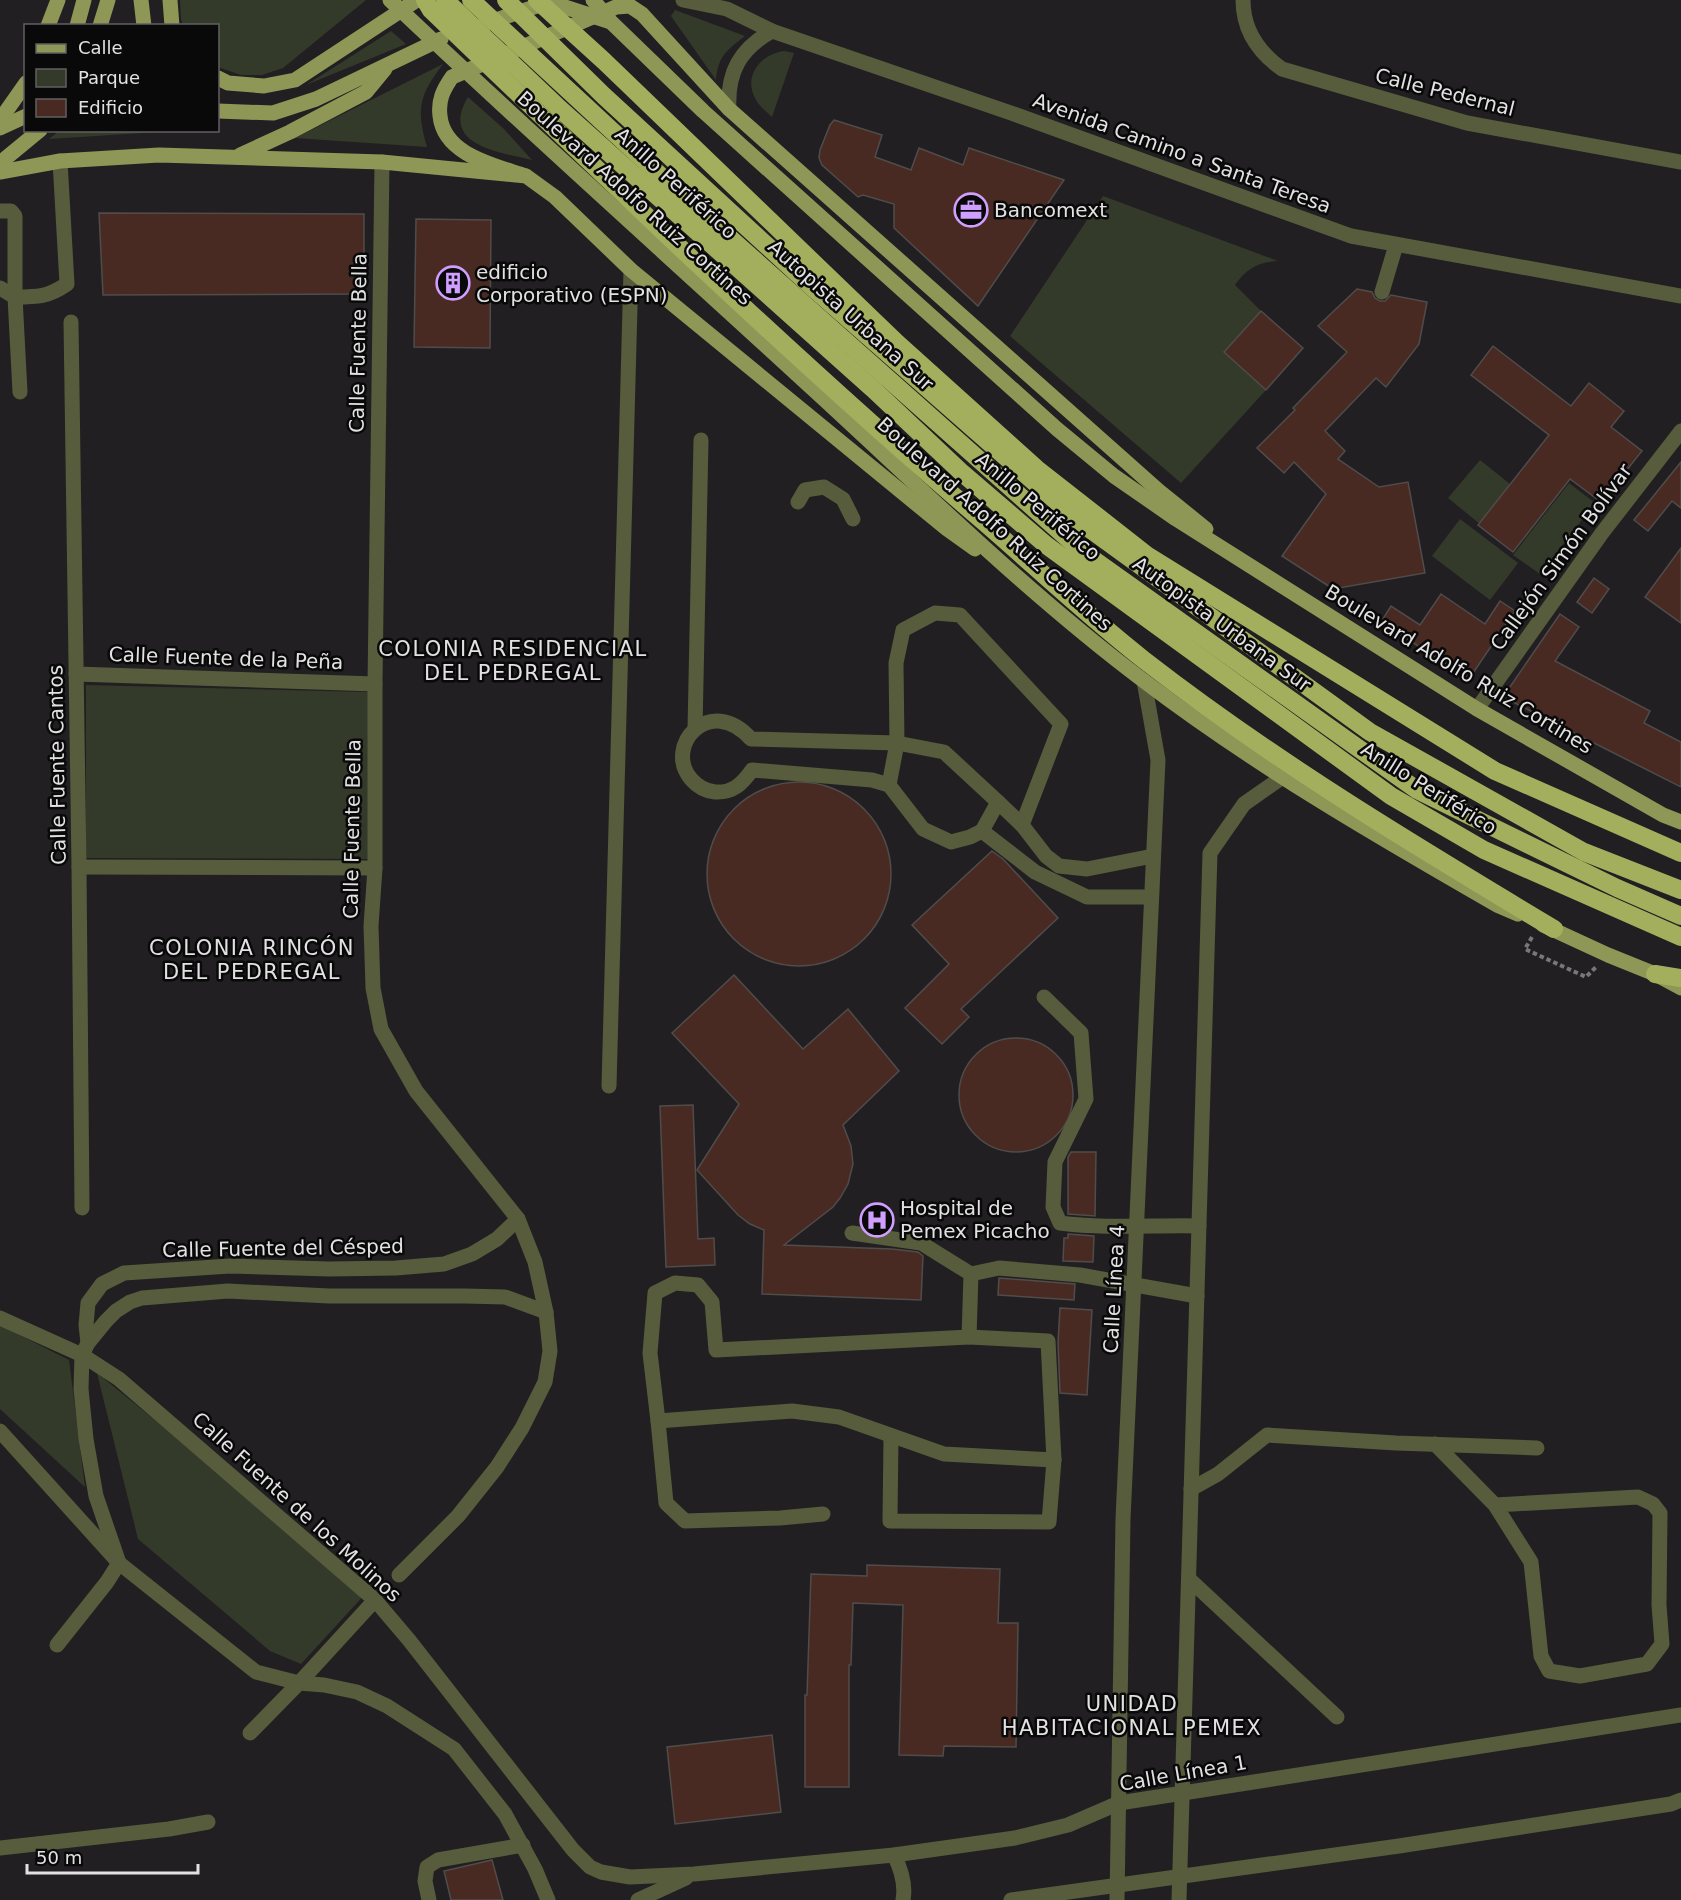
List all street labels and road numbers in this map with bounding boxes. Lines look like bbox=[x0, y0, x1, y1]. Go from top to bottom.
street label: Calle Pedernal bbox=[1373, 63, 1517, 121]
street label: Boulevard Adolfo Ruiz Cortines bbox=[512, 86, 758, 310]
street label: Avenida Camino a Santa Teresa bbox=[1030, 88, 1334, 218]
street label: Anillo Periférico bbox=[610, 122, 742, 244]
street label: Autopista Urbana Sur bbox=[763, 234, 939, 396]
street label: Calle Fuente Bella bbox=[344, 253, 372, 433]
street label: Boulevard Adolfo Ruiz Cortines bbox=[872, 412, 1118, 636]
street label: Anillo Periférico bbox=[971, 447, 1105, 565]
street label: Callejón Simón Bolívar bbox=[1485, 458, 1637, 655]
street label: Autopista Urbana Sur bbox=[1128, 551, 1316, 697]
street label: Boulevard Adolfo Ruiz Cortines bbox=[1321, 579, 1597, 759]
street label: Calle Fuente de la Peña bbox=[108, 642, 344, 674]
street label: Calle Fuente Cantos bbox=[43, 665, 71, 865]
street label: Anillo Periférico bbox=[1357, 737, 1501, 839]
street label: Calle Fuente Bella bbox=[338, 739, 366, 919]
street label: Calle Línea 4 bbox=[1099, 1224, 1129, 1354]
street label: Calle Fuente del Césped bbox=[162, 1234, 404, 1262]
street label: Calle Fuente de los Molinos bbox=[188, 1407, 406, 1607]
street label: Calle Línea 1 bbox=[1117, 1750, 1249, 1796]

